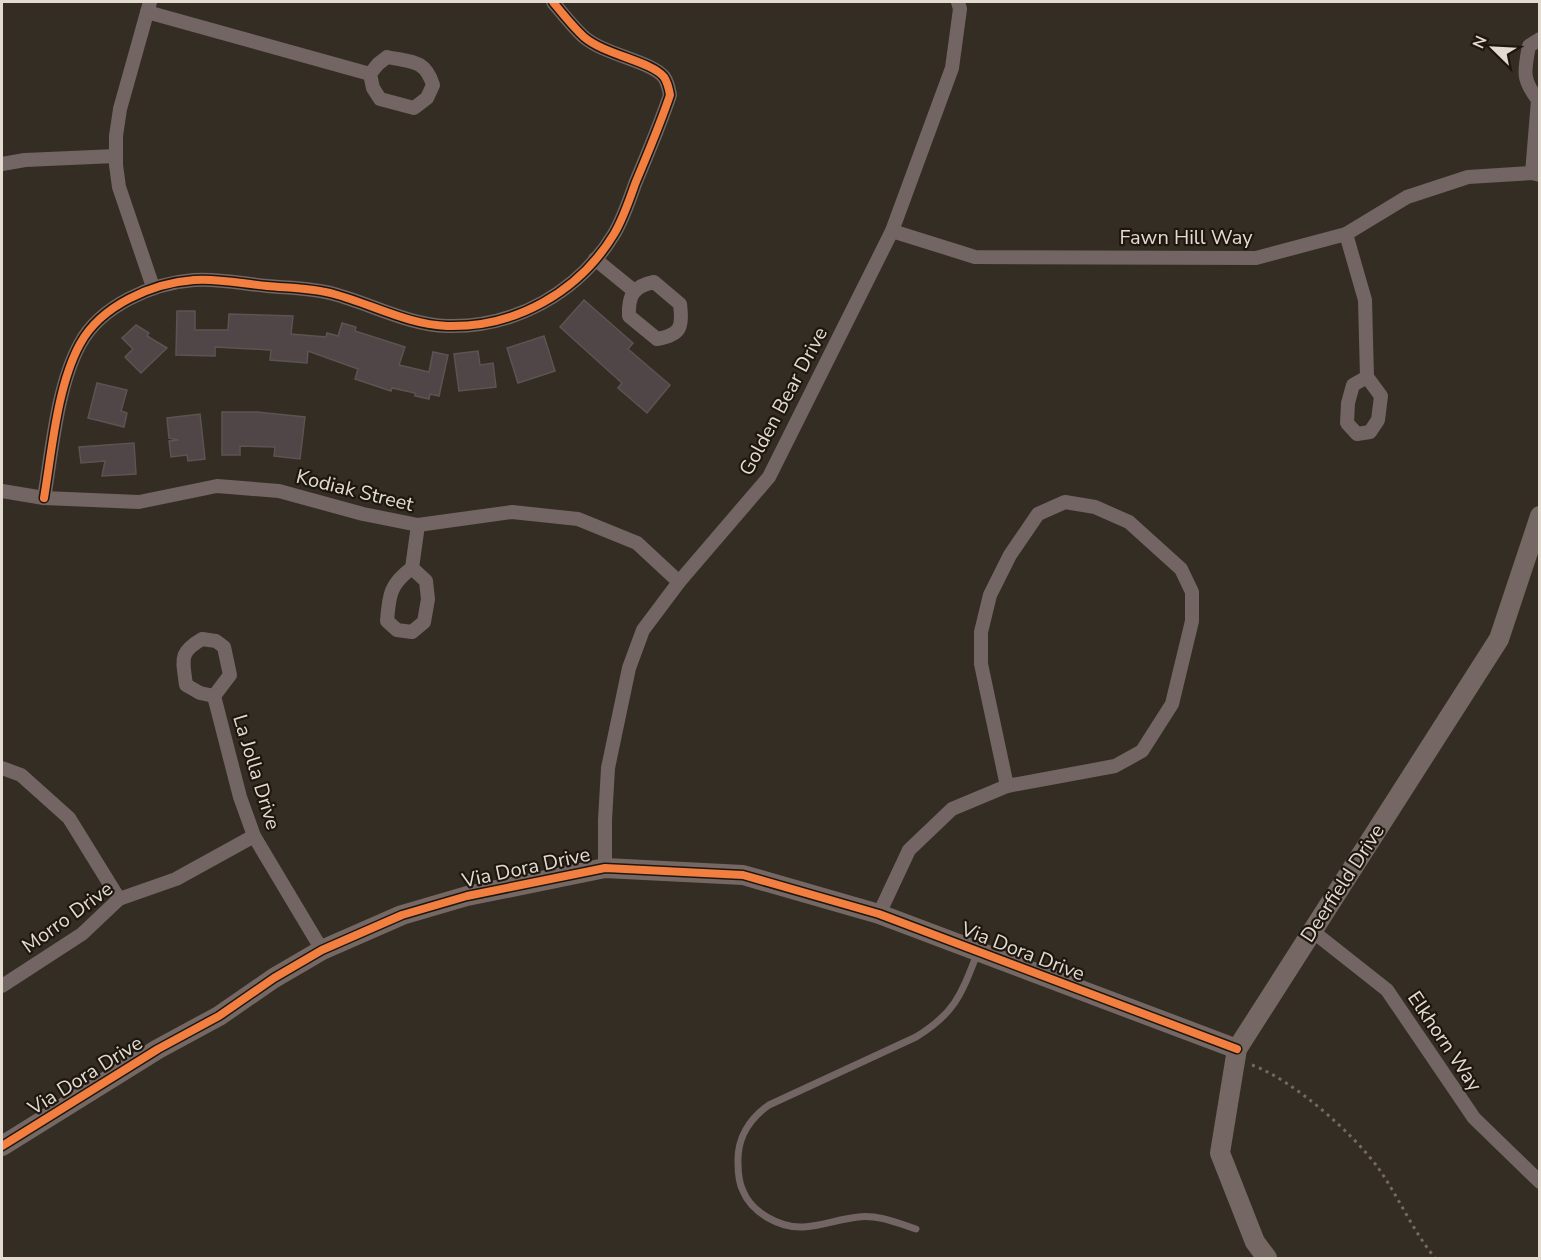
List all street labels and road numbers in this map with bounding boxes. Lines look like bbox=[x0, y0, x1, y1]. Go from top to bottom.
street label: Fawn Hill Way bbox=[1120, 224, 1253, 251]
street label: Golden Bear Drive bbox=[733, 322, 834, 480]
street label: Kodiak Street bbox=[293, 463, 417, 518]
street label: La Jolla Drive bbox=[226, 711, 287, 833]
street label: Deerfield Drive bbox=[1294, 819, 1391, 948]
street label: Via Dora Drive bbox=[459, 841, 593, 894]
street label: Morro Drive bbox=[16, 875, 118, 960]
street label: Via Dora Drive bbox=[956, 915, 1089, 987]
street label: Elkhorn Way bbox=[1401, 986, 1488, 1097]
street label: Via Dora Drive bbox=[22, 1029, 148, 1122]

